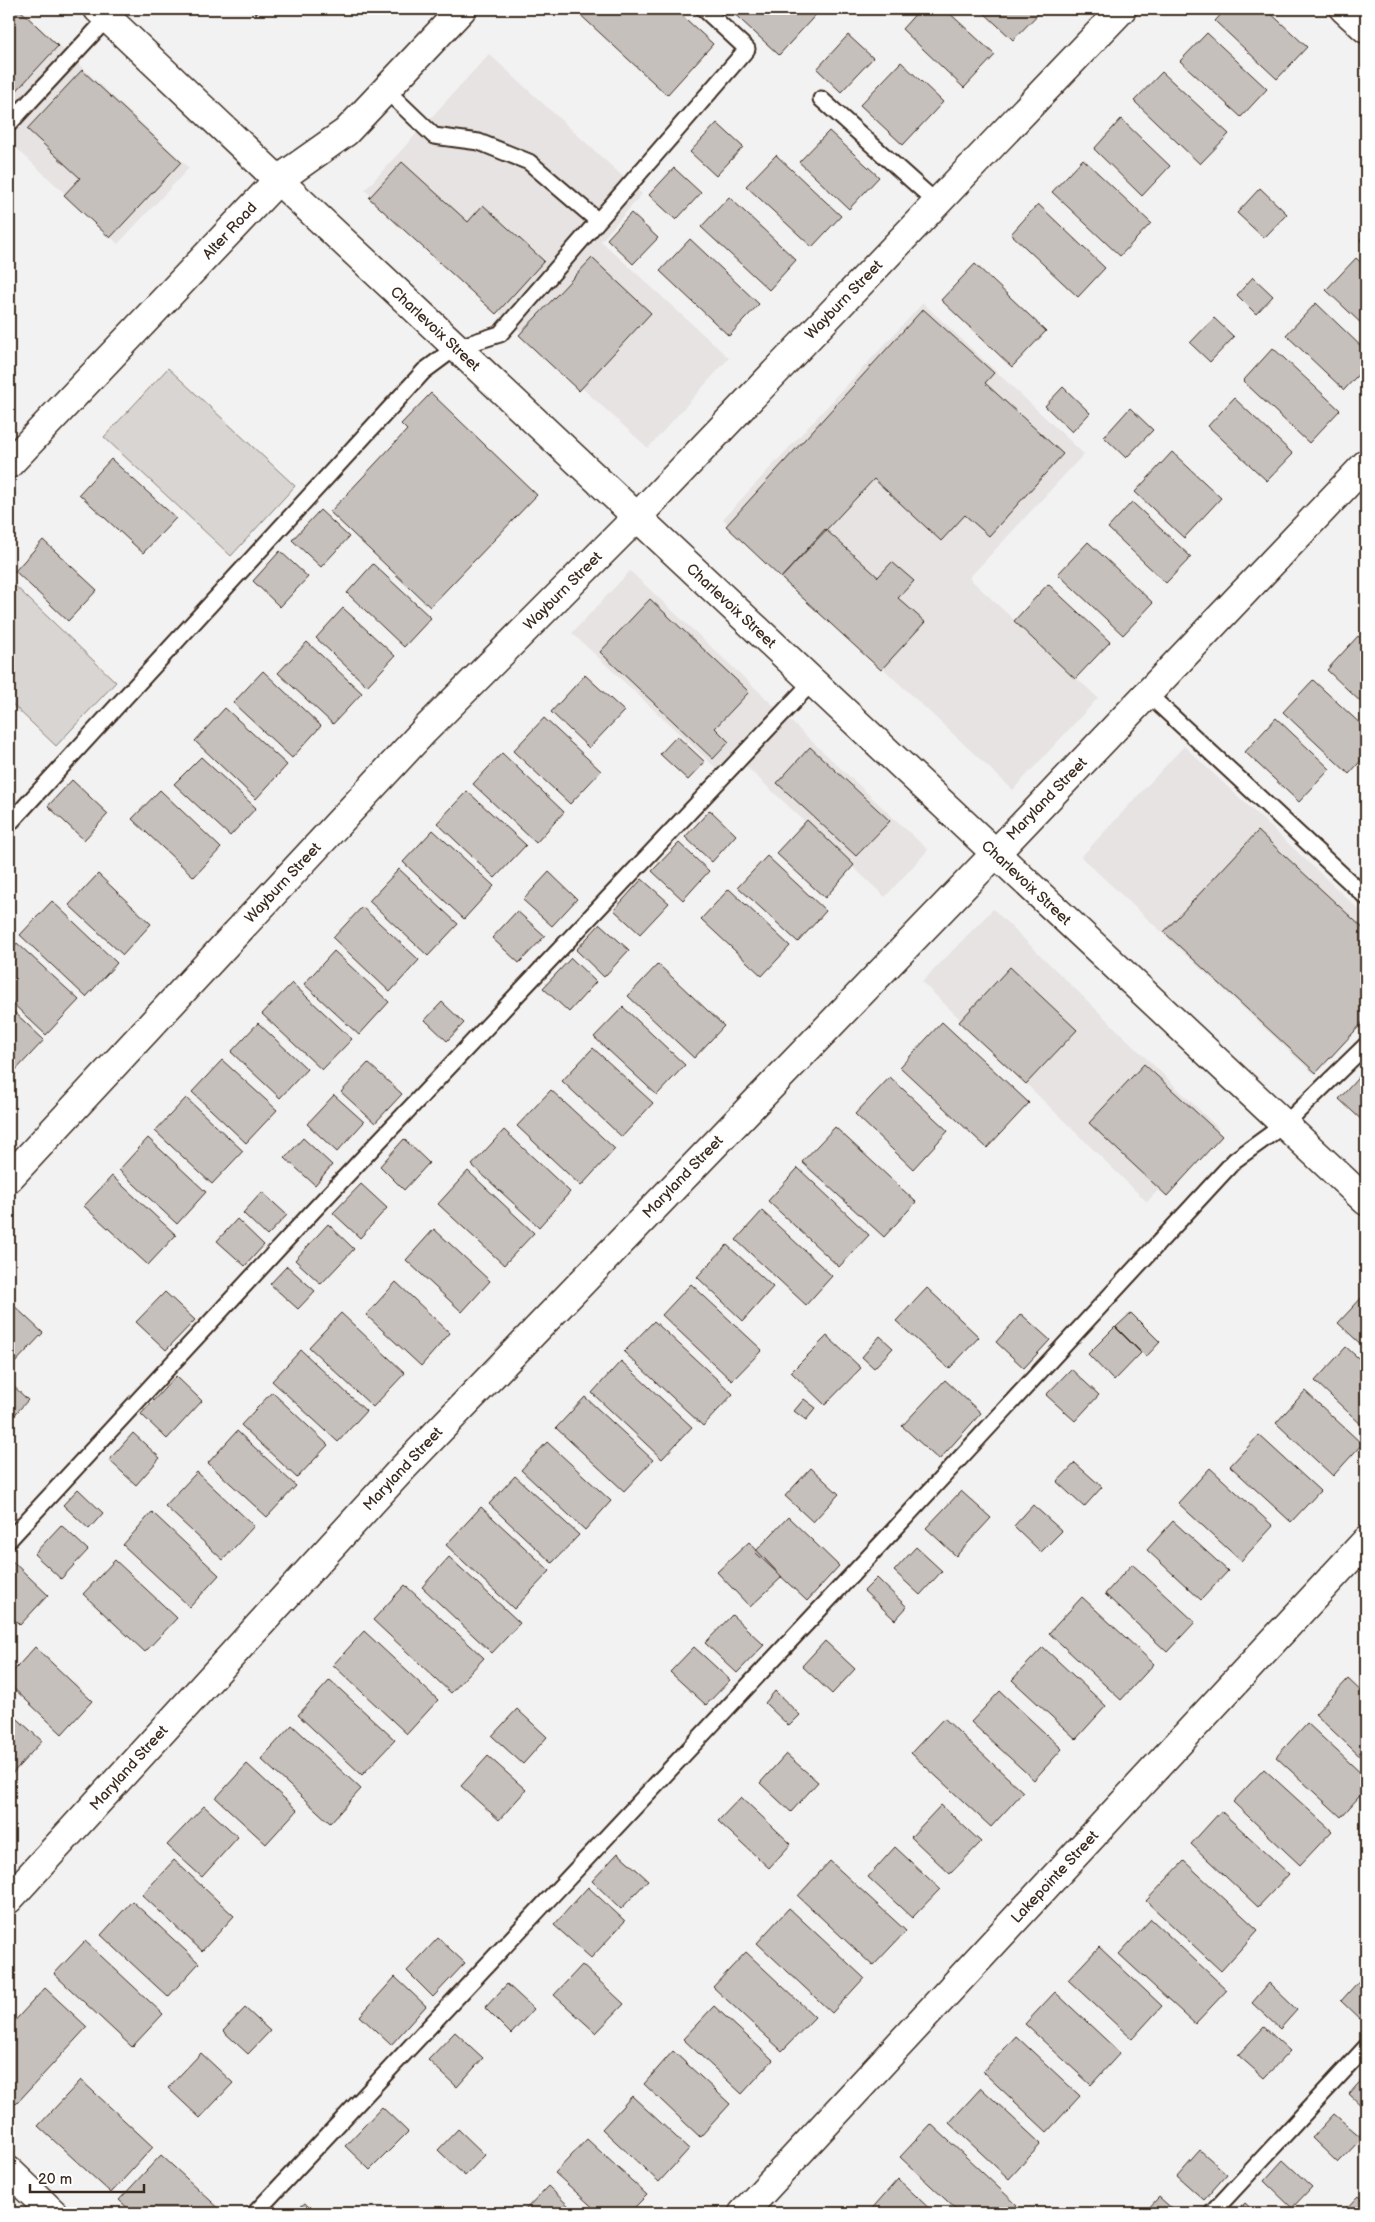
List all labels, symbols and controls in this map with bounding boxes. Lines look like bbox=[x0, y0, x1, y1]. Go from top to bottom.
street label: Alter Road bbox=[199, 198, 261, 264]
street label: Wayburn Street bbox=[801, 256, 887, 344]
street label: Charlevoix Street bbox=[386, 283, 484, 376]
street label: Wayburn Street bbox=[520, 547, 607, 634]
street label: Charlevoix Street bbox=[682, 560, 780, 653]
street label: Maryland Street bbox=[1003, 753, 1092, 844]
street label: Charlevoix Street bbox=[977, 837, 1075, 930]
street label: Wayburn Street bbox=[241, 838, 326, 927]
street label: Maryland Street bbox=[639, 1131, 728, 1222]
street label: Maryland Street bbox=[359, 1423, 447, 1515]
street label: Maryland Street bbox=[86, 1721, 172, 1815]
street label: Lakepointe Street bbox=[1007, 1826, 1103, 1927]
scale bar bbox=[30, 2162, 144, 2194]
text: 20 m bbox=[38, 2170, 72, 2189]

